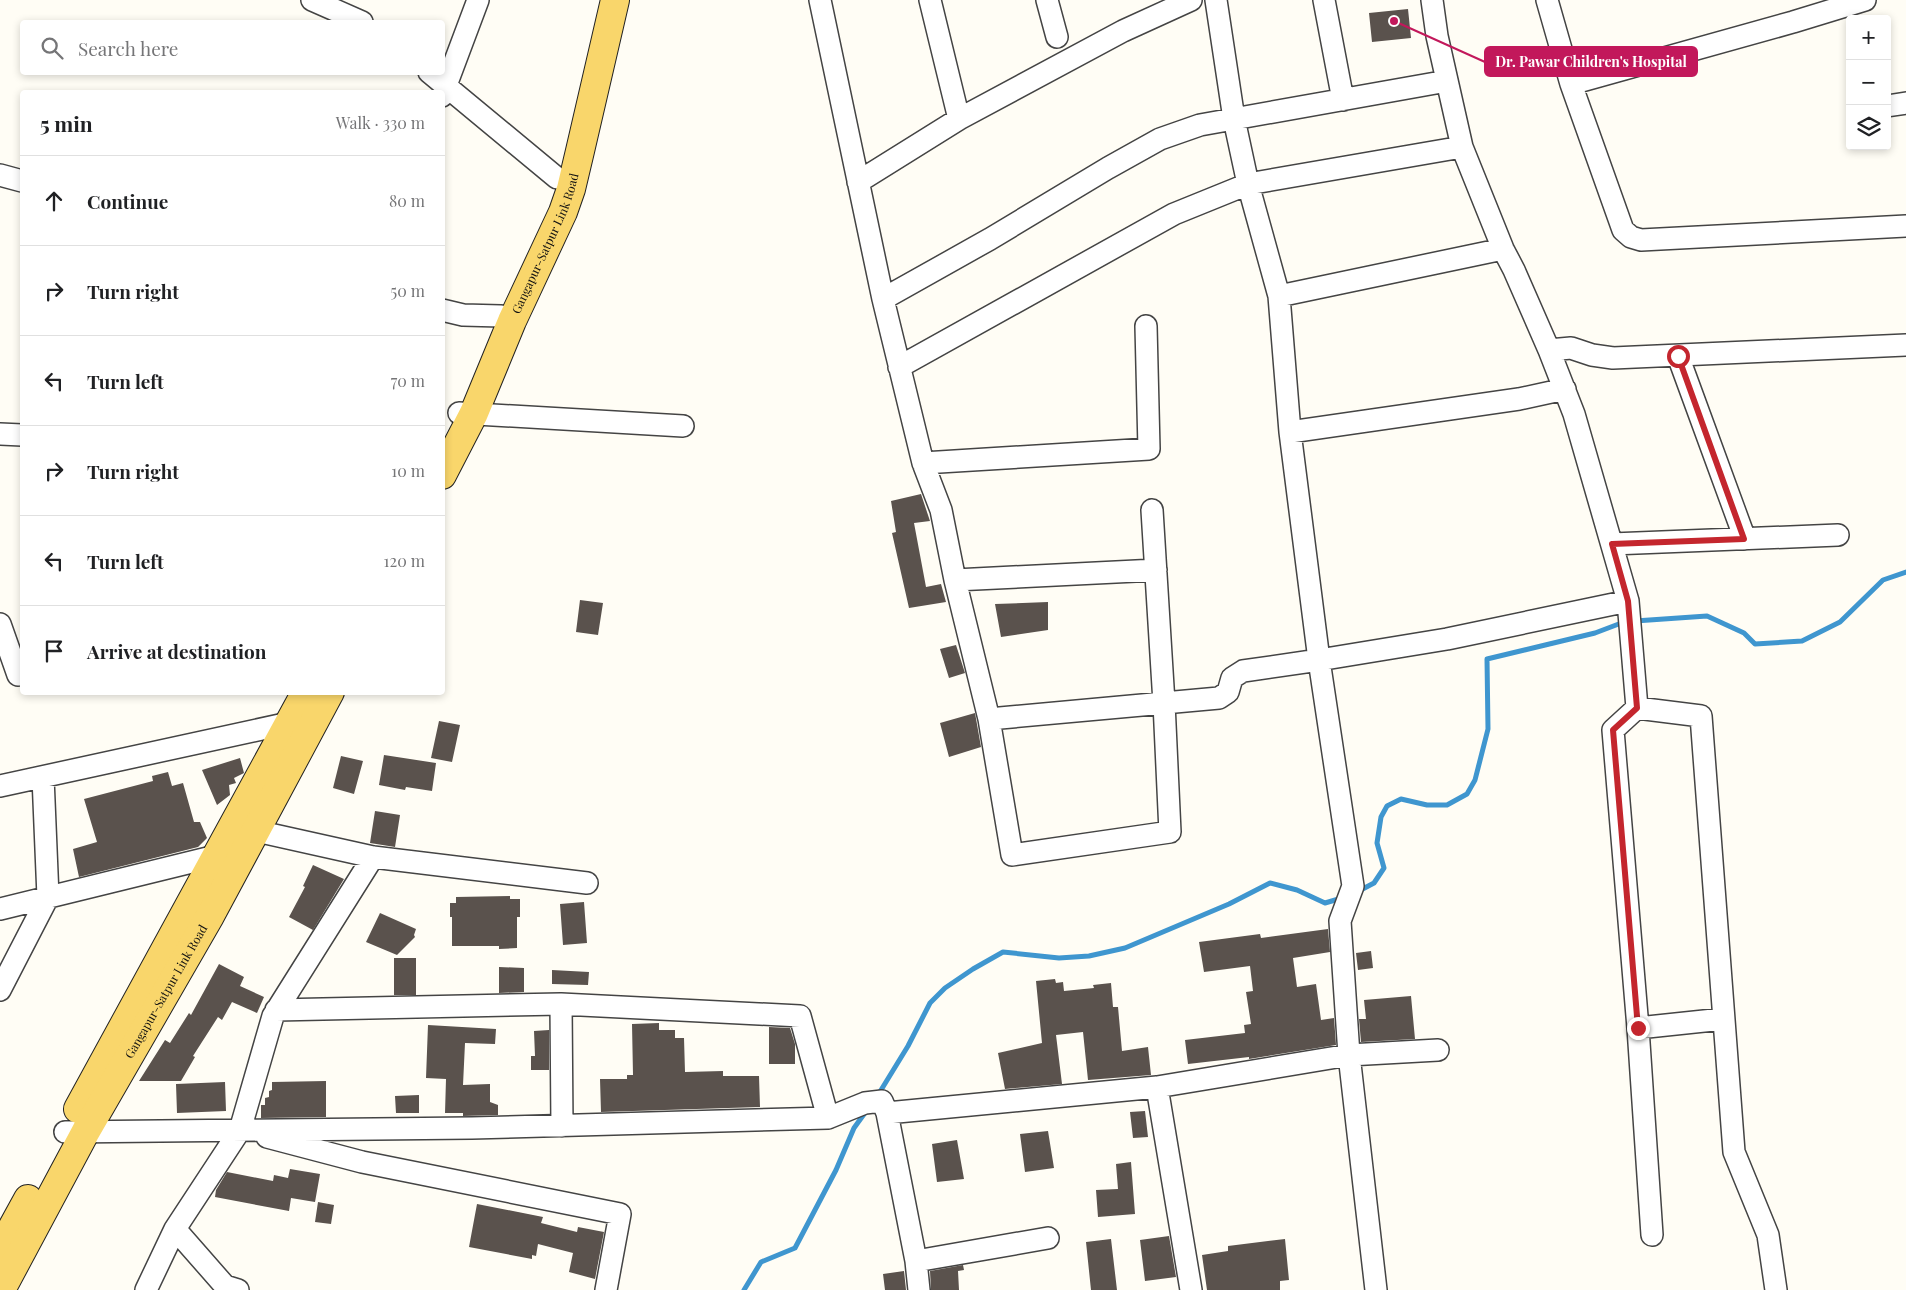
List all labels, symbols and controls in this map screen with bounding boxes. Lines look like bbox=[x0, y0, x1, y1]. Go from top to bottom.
map controls bbox=[1846, 15, 1891, 150]
button: + bbox=[1846, 15, 1891, 60]
search box bbox=[20, 20, 445, 75]
icon: search bbox=[38, 34, 66, 62]
text: Search here bbox=[78, 35, 178, 61]
callout: Dr. Pawar Children's Hospital bbox=[1485, 47, 1697, 76]
text: Dr. Pawar Children's Hospital bbox=[1495, 52, 1687, 71]
button: − bbox=[1846, 60, 1891, 105]
button: layers bbox=[1846, 105, 1891, 150]
text: 5 min bbox=[40, 109, 93, 137]
text: Walk · 330 m bbox=[336, 112, 425, 133]
street label: Gangapur-Satpur Link Road bbox=[508, 171, 581, 316]
icon: ahead bbox=[40, 187, 68, 215]
text: Continue bbox=[87, 188, 168, 214]
text: 80 m bbox=[389, 190, 425, 211]
icon: right bbox=[40, 277, 68, 305]
text: Turn right bbox=[87, 278, 179, 304]
text: 50 m bbox=[391, 280, 425, 301]
route start bbox=[1667, 345, 1690, 368]
icon: left bbox=[40, 367, 68, 395]
text: Turn left bbox=[87, 368, 164, 394]
text: 70 m bbox=[391, 370, 425, 391]
icon: right bbox=[40, 457, 68, 485]
text: Turn right bbox=[87, 458, 179, 484]
text: 10 m bbox=[391, 460, 425, 481]
icon: left bbox=[40, 547, 68, 575]
text: Turn left bbox=[87, 548, 164, 574]
text: 120 m bbox=[384, 550, 425, 571]
icon: arrive bbox=[40, 637, 68, 665]
text: Arrive at destination bbox=[87, 638, 267, 664]
street label: Gangapur-Satpur Link Road bbox=[121, 921, 210, 1061]
route end bbox=[1627, 1017, 1650, 1040]

